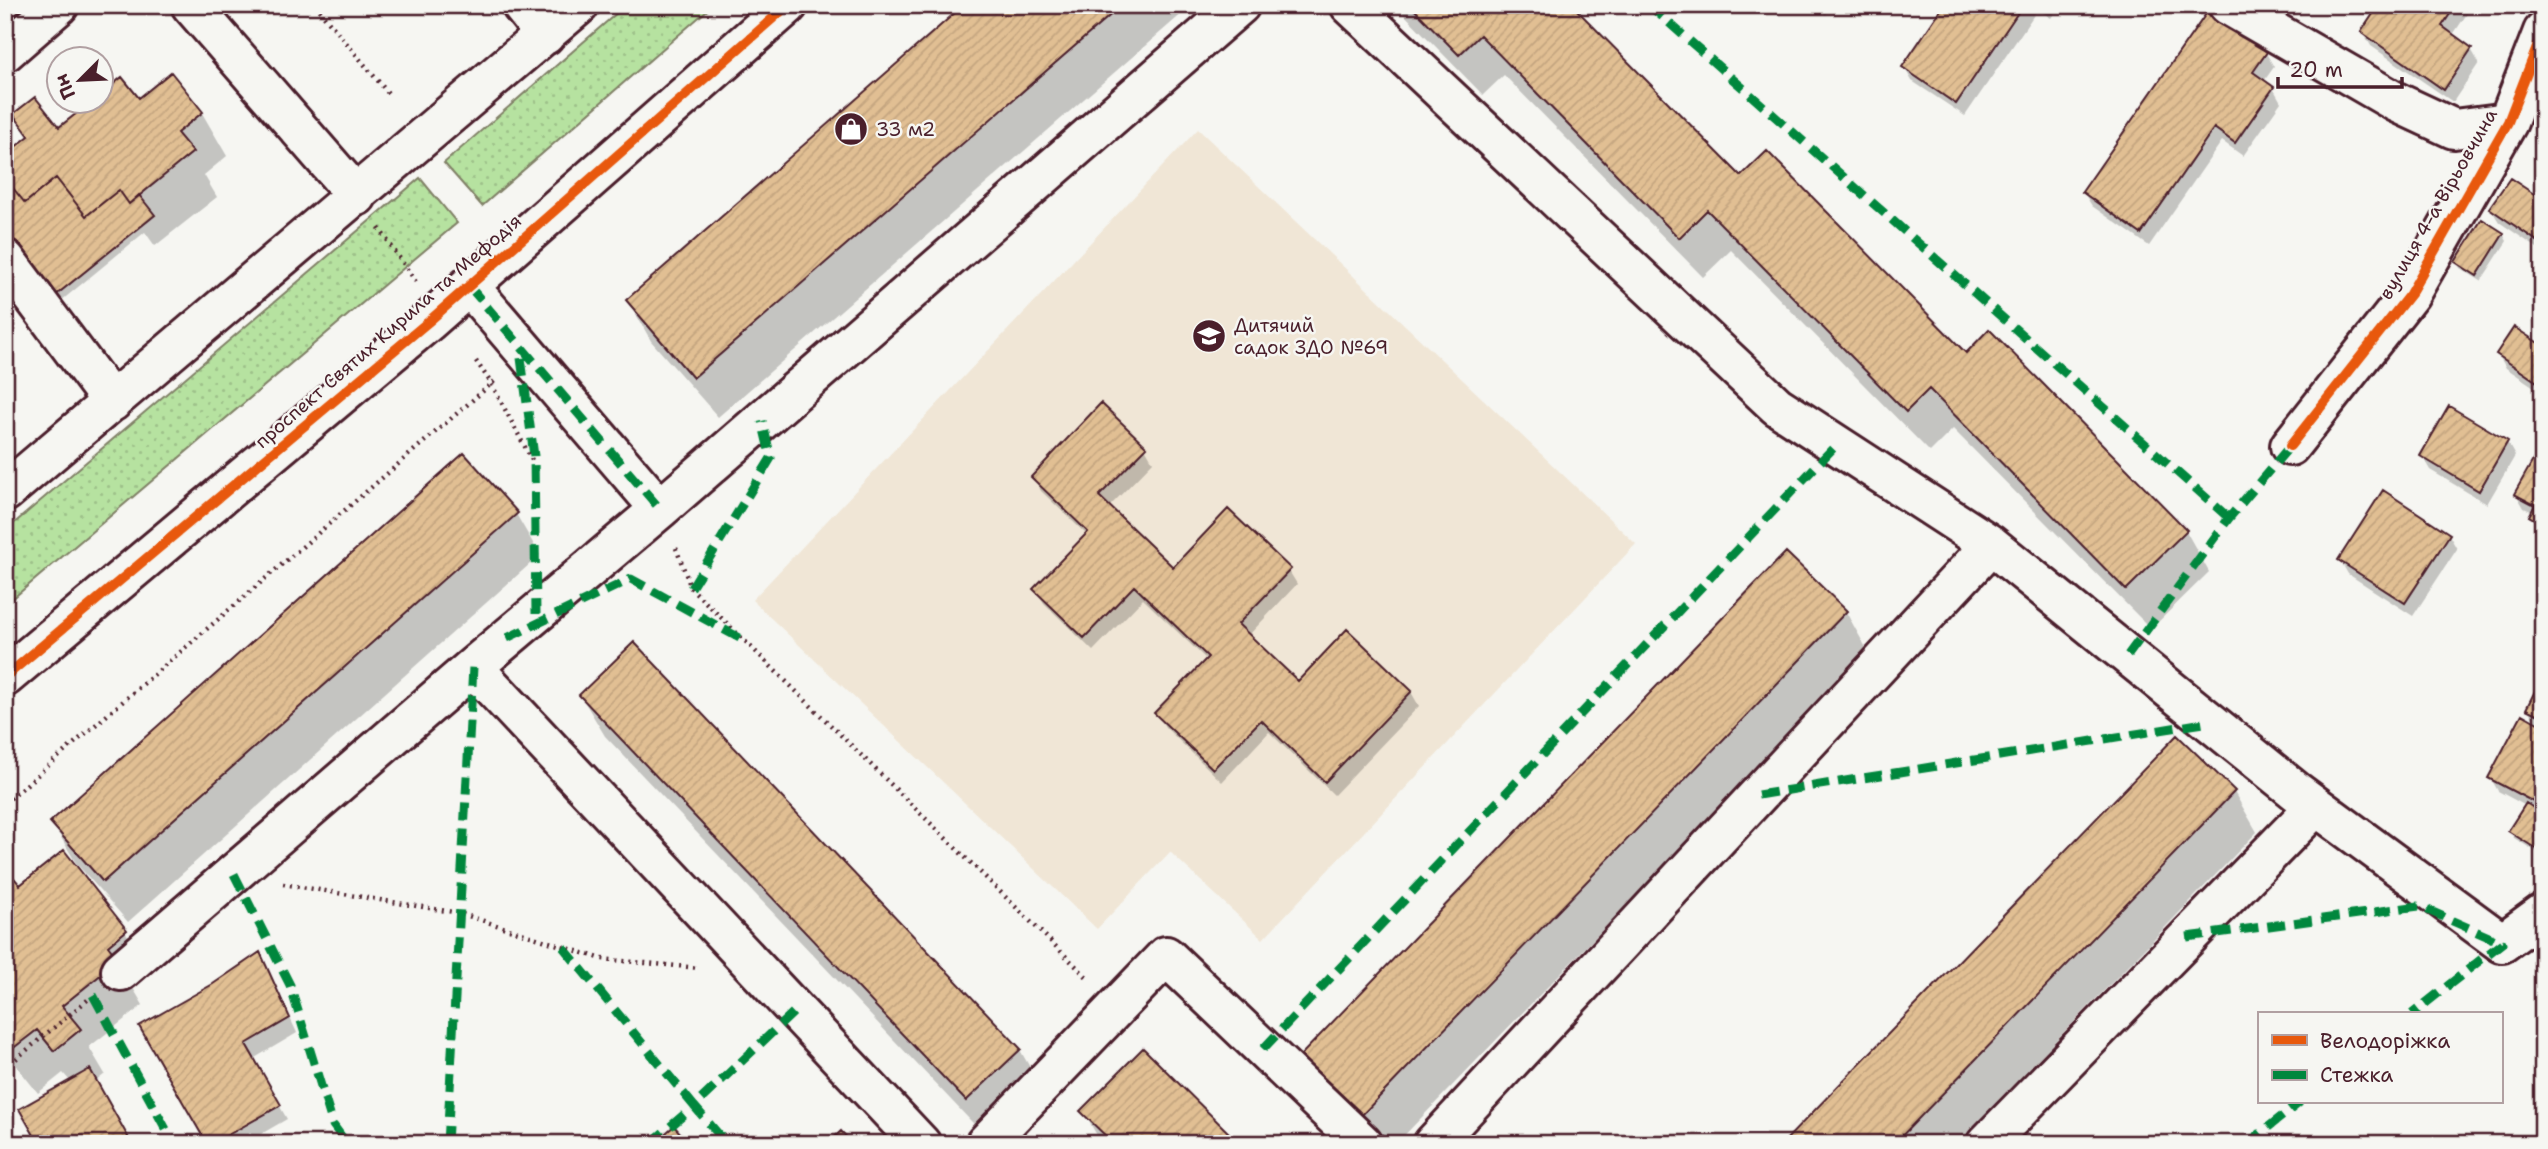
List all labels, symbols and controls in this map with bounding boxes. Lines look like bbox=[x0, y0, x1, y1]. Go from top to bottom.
north arrow bbox=[46, 46, 116, 116]
scale bar bbox=[2278, 46, 2403, 90]
text: 20 m bbox=[2289, 56, 2343, 84]
text: Пн bbox=[48, 70, 81, 103]
street label: вулиця 4-а Вірьовчинa bbox=[2373, 104, 2503, 304]
shop icon: 33 м2 bbox=[832, 110, 870, 148]
place label: 33 м2 bbox=[876, 117, 935, 142]
street label: проспект Святих Кирила та Мефодія bbox=[250, 208, 526, 454]
place label: Дитячий садок ЗДО №69 bbox=[1234, 313, 1388, 360]
school or university icon: Дитячий садок ЗДО №69 bbox=[1190, 317, 1228, 355]
legend bbox=[2258, 1012, 2502, 1104]
text: Велодоріжка bbox=[2320, 1027, 2450, 1055]
text: Стежка bbox=[2320, 1061, 2393, 1089]

